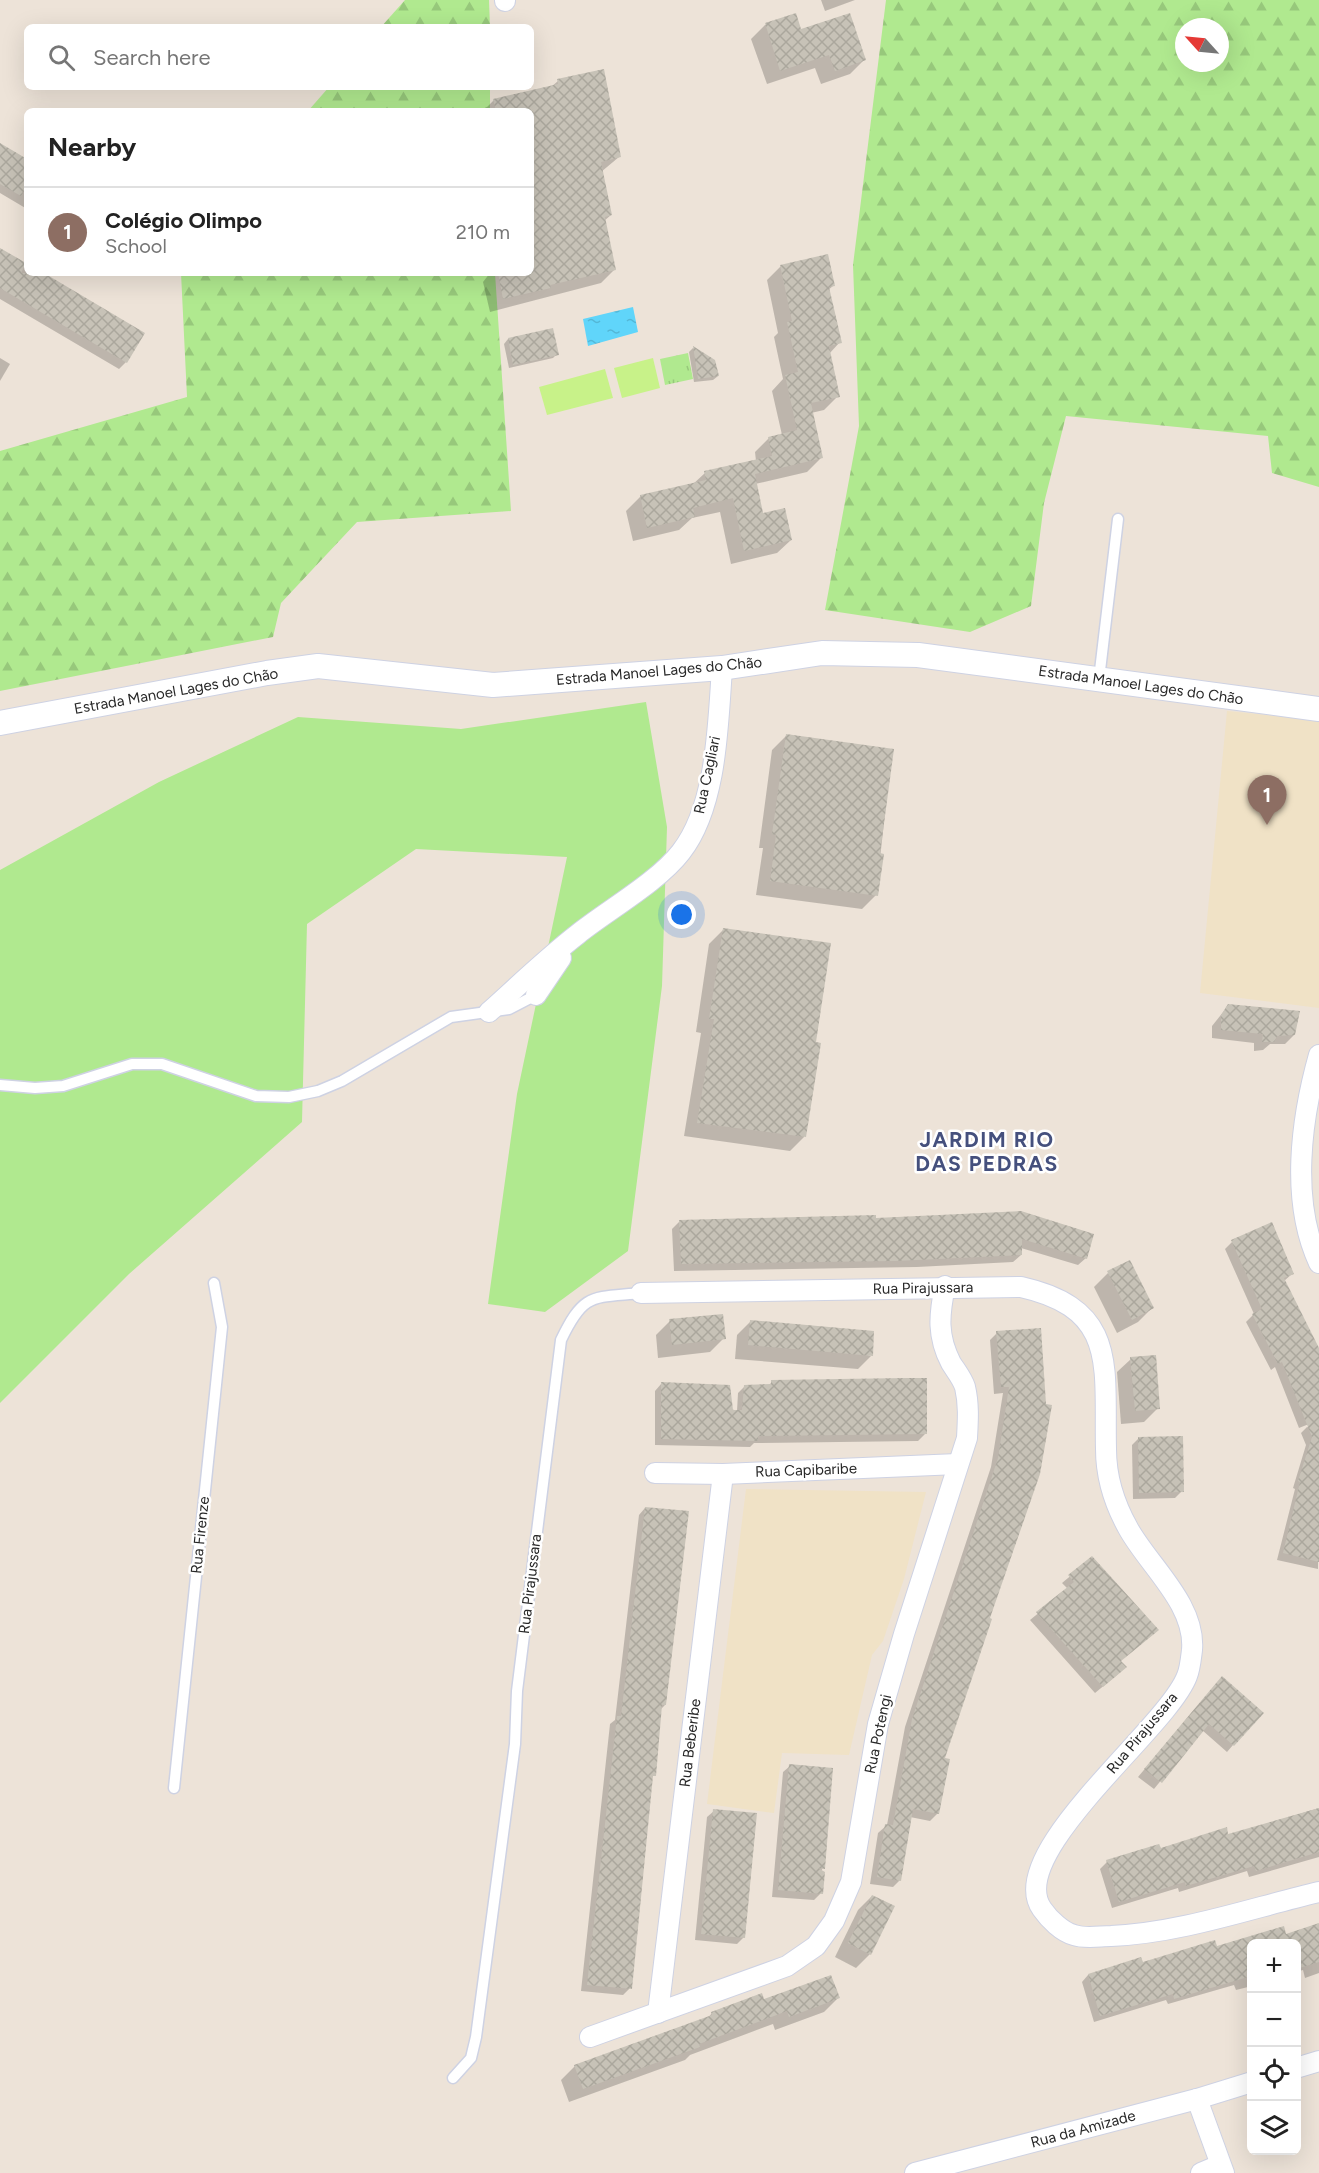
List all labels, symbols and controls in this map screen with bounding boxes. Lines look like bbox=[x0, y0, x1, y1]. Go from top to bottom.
north arrow bbox=[1175, 18, 1229, 72]
search box bbox=[24, 24, 534, 90]
icon: search bbox=[45, 41, 78, 74]
text: Search here bbox=[93, 44, 211, 71]
text: Nearby bbox=[48, 131, 136, 163]
text: Colégio Olimpo bbox=[105, 207, 262, 234]
text: 1 bbox=[63, 220, 72, 244]
text: 210 m bbox=[456, 220, 510, 244]
text: School bbox=[105, 234, 167, 258]
street label: Estrada Manoel Lages do Chão bbox=[555, 653, 763, 689]
street label: Estrada Manoel Lages do Chão bbox=[1037, 662, 1245, 708]
street label: Estrada Manoel Lages do Chão bbox=[73, 664, 280, 718]
street label: Rua Cagliari bbox=[690, 734, 724, 816]
pin: 1 bbox=[1248, 776, 1286, 825]
your location bbox=[667, 900, 696, 929]
district label: JARDIM RIO DAS PEDRAS bbox=[915, 1127, 1059, 1176]
street label: Rua Pirajussara bbox=[872, 1278, 974, 1298]
street label: Rua Capibaribe bbox=[755, 1459, 857, 1481]
street label: Rua Firenze bbox=[187, 1495, 213, 1575]
street label: Rua Pirajussara bbox=[515, 1533, 545, 1635]
street label: Rua Pirajussara bbox=[1103, 1689, 1181, 1777]
street label: Rua Potengi bbox=[861, 1693, 895, 1775]
street label: Rua Beberibe bbox=[676, 1698, 704, 1788]
map controls bbox=[1247, 1939, 1301, 2155]
button: + bbox=[1247, 1939, 1301, 1993]
button: − bbox=[1247, 1993, 1301, 2047]
button: locate bbox=[1247, 2047, 1301, 2101]
button: layers bbox=[1247, 2101, 1301, 2155]
street label: Rua da Amizade bbox=[1029, 2106, 1137, 2152]

